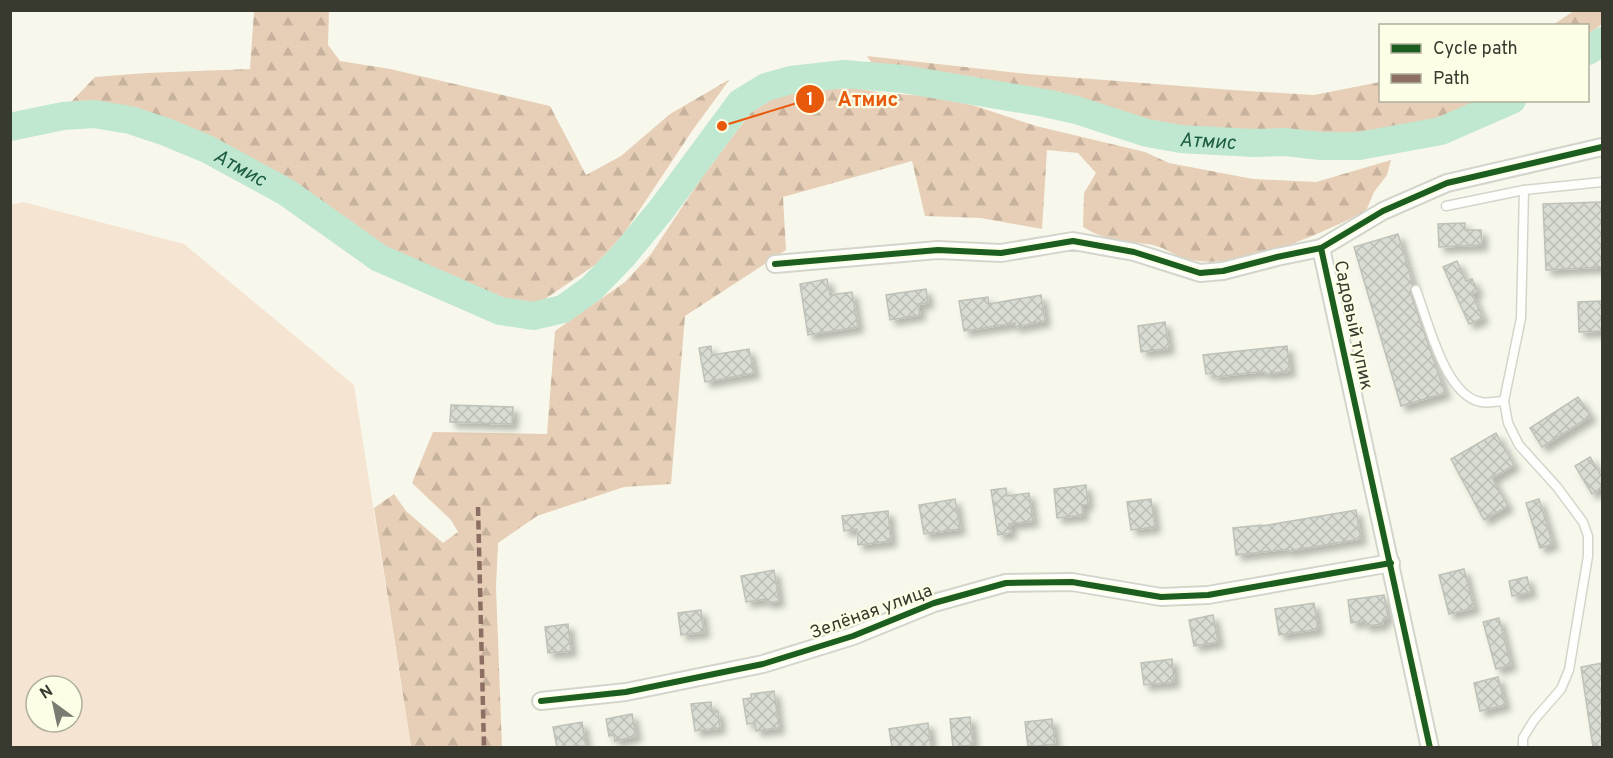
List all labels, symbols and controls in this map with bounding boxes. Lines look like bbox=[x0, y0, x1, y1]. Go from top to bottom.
legend bbox=[1379, 24, 1589, 102]
text: Cycle path bbox=[1433, 38, 1518, 61]
text: Path bbox=[1433, 68, 1470, 91]
callout: Атмис bbox=[795, 80, 910, 118]
text: Атмис bbox=[838, 88, 898, 114]
text: 1 bbox=[806, 89, 814, 112]
water label: Атмис bbox=[1179, 128, 1237, 157]
water label: Атмис bbox=[208, 144, 271, 194]
street label: Садовый тупик bbox=[1328, 258, 1378, 392]
street label: Зелёная улица bbox=[807, 580, 936, 645]
north arrow bbox=[24, 674, 84, 734]
text: N bbox=[37, 682, 57, 705]

